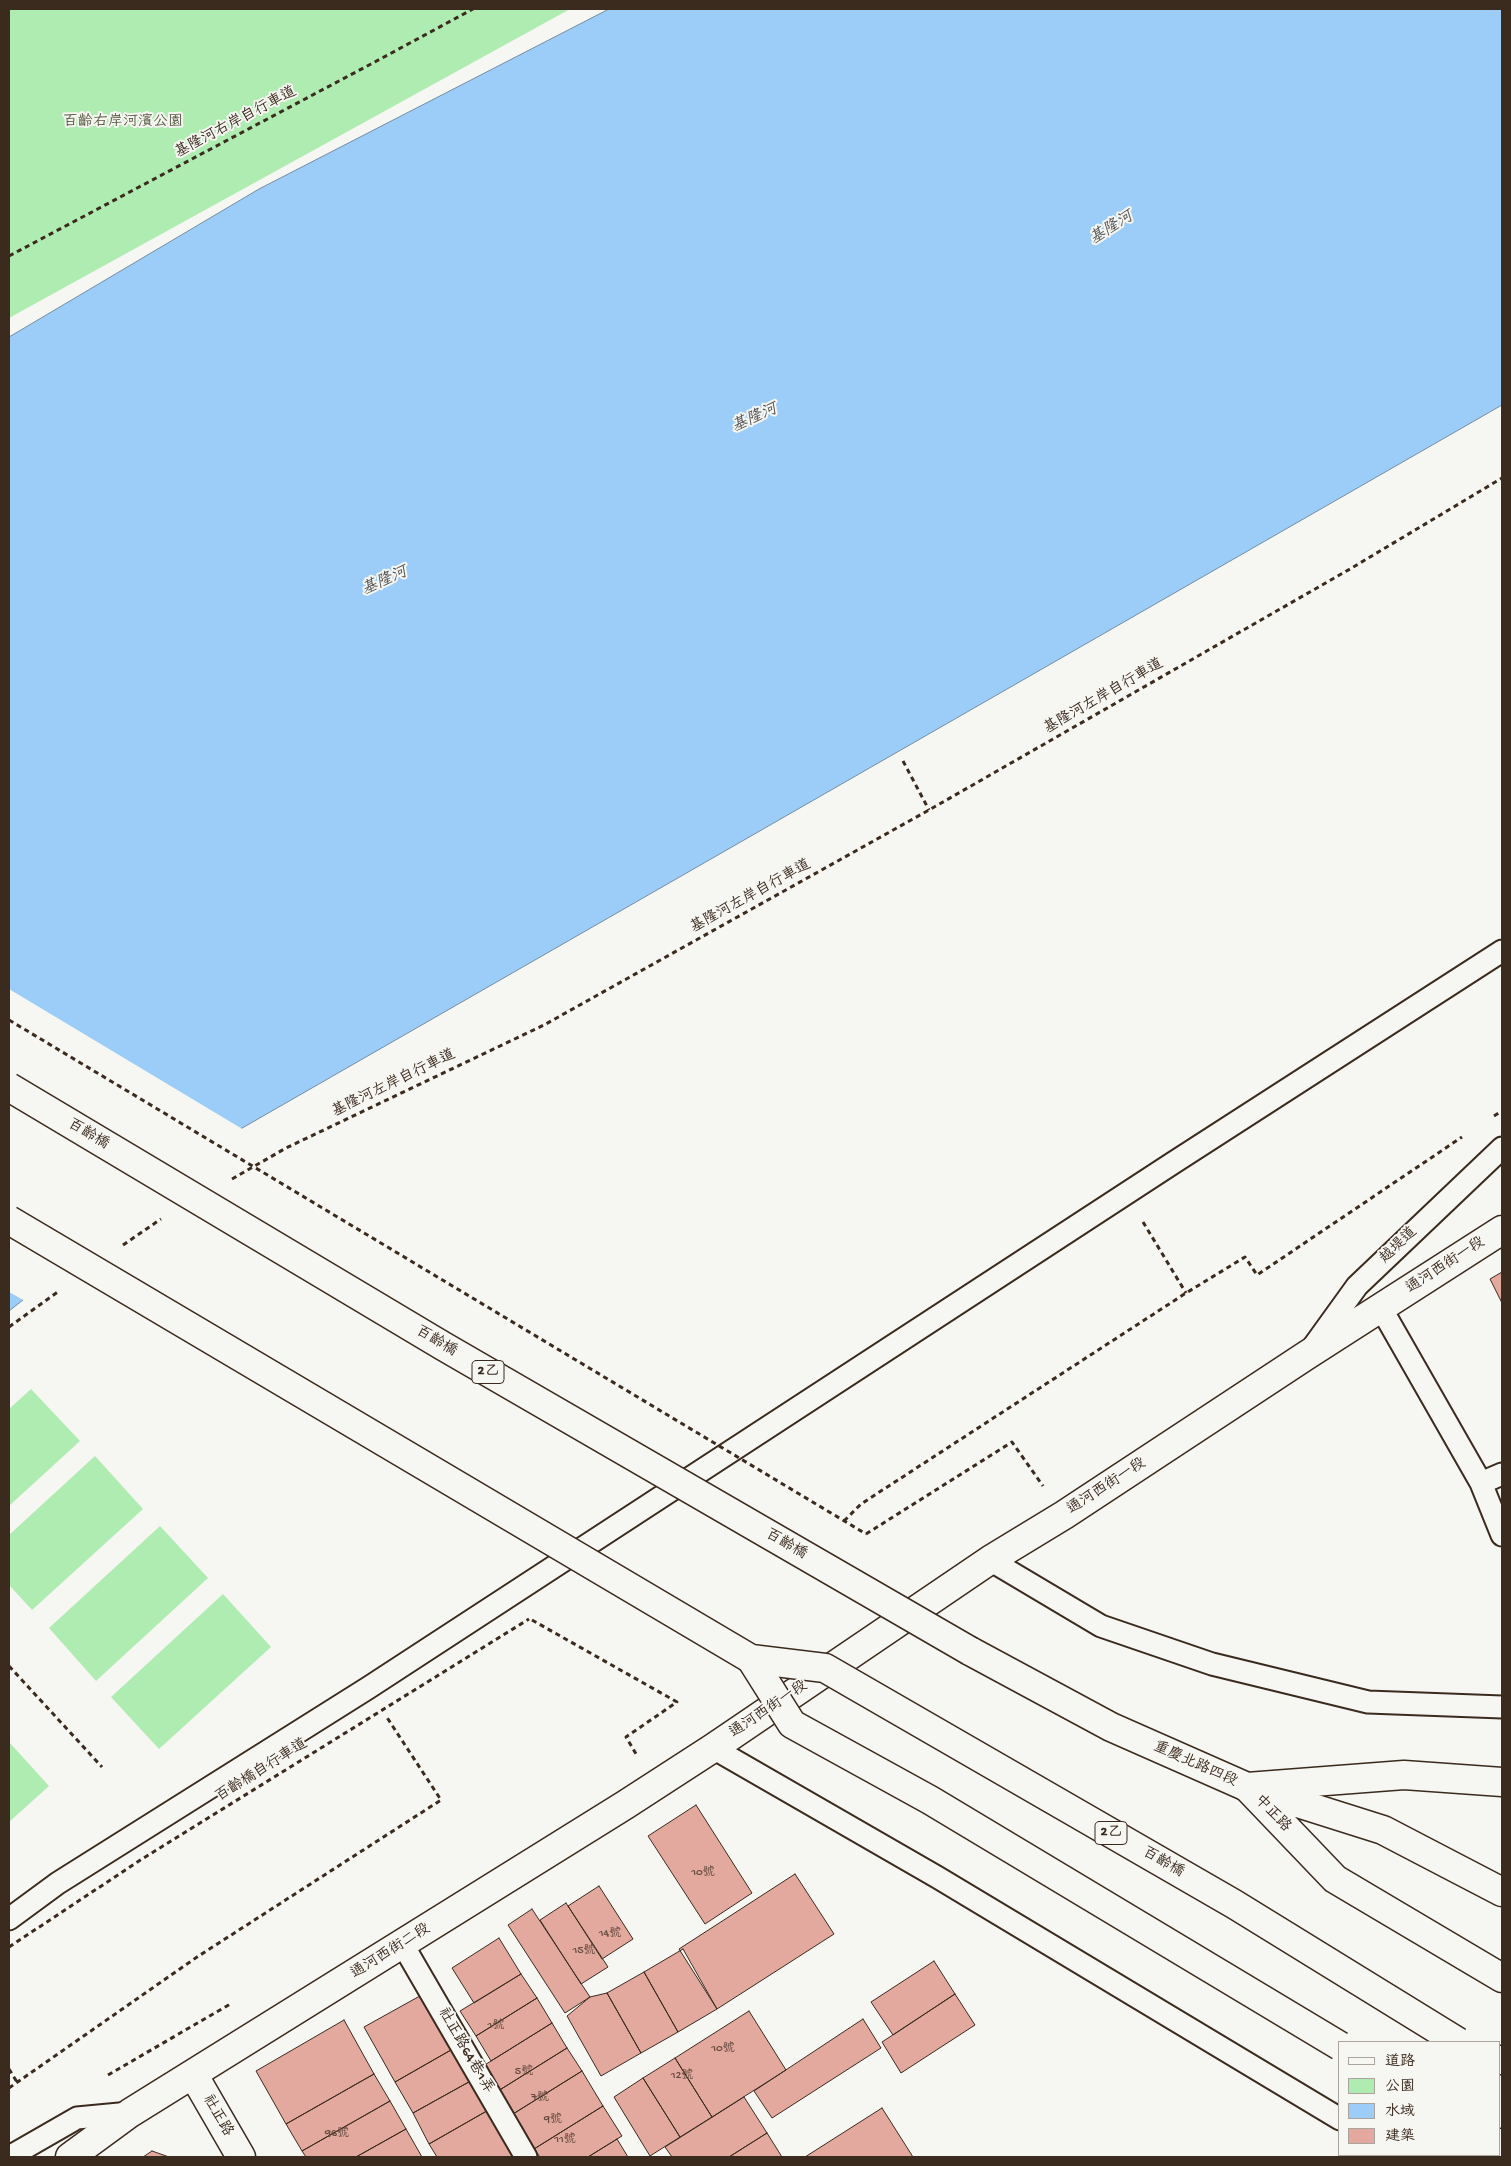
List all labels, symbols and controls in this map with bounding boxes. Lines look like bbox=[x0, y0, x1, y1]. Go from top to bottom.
street label: 基隆河右岸自行車道 bbox=[172, 83, 300, 163]
park label: 百齡右岸河濱公園 bbox=[63, 114, 183, 132]
water label: 基隆河 bbox=[1087, 208, 1137, 250]
water label: 基隆河 bbox=[729, 400, 781, 438]
water label: 基隆河 bbox=[359, 563, 411, 601]
street label: 基隆河左岸自行車道 bbox=[1041, 655, 1167, 739]
street label: 基隆河左岸自行車道 bbox=[688, 856, 814, 938]
street label: 基隆河左岸自行車道 bbox=[329, 1046, 459, 1122]
street label: 百齡橋 bbox=[64, 1116, 112, 1154]
street label: 越堤道 bbox=[1377, 1224, 1421, 1268]
street label: 通河西街一段 bbox=[1403, 1234, 1489, 1298]
street label: 百齡橋 bbox=[412, 1323, 460, 1361]
road number: 2乙 bbox=[472, 1360, 504, 1384]
street label: 通河西街一段 bbox=[1064, 1455, 1150, 1519]
street label: 百齡橋 bbox=[762, 1526, 810, 1564]
street label: 通河西街一段 bbox=[727, 1677, 811, 1743]
street label: 百齡橋自行車道 bbox=[213, 1736, 311, 1806]
street label: 重慶北路四段 bbox=[1150, 1738, 1240, 1792]
street label: 中正路 bbox=[1250, 1792, 1294, 1836]
road number: 2乙 bbox=[1095, 1822, 1127, 1845]
street label: 百齡橋 bbox=[1139, 1844, 1187, 1882]
house number: 10號 bbox=[691, 1866, 715, 1880]
street label: 通河西街二段 bbox=[348, 1921, 434, 1983]
house number: 14號 bbox=[599, 1927, 621, 1941]
house number: 15號 bbox=[572, 1944, 596, 1958]
street label: 社正路64巷1弄 bbox=[433, 2005, 497, 2097]
house number: 1號 bbox=[488, 2019, 504, 2033]
legend bbox=[1338, 2041, 1501, 2156]
house number: 10號 bbox=[711, 2042, 735, 2056]
text: 道路 bbox=[1385, 2053, 1415, 2071]
house number: 5號 bbox=[515, 2065, 533, 2079]
house number: 12號 bbox=[671, 2069, 693, 2083]
text: 公園 bbox=[1385, 2078, 1415, 2096]
house number: 7號 bbox=[531, 2091, 549, 2105]
street label: 社正路 bbox=[198, 2092, 236, 2140]
text: 水域 bbox=[1385, 2103, 1415, 2121]
house number: 9號 bbox=[544, 2113, 562, 2127]
house number: 96號 bbox=[325, 2127, 349, 2141]
text: 建築 bbox=[1385, 2128, 1415, 2146]
house number: 11號 bbox=[554, 2133, 576, 2147]

